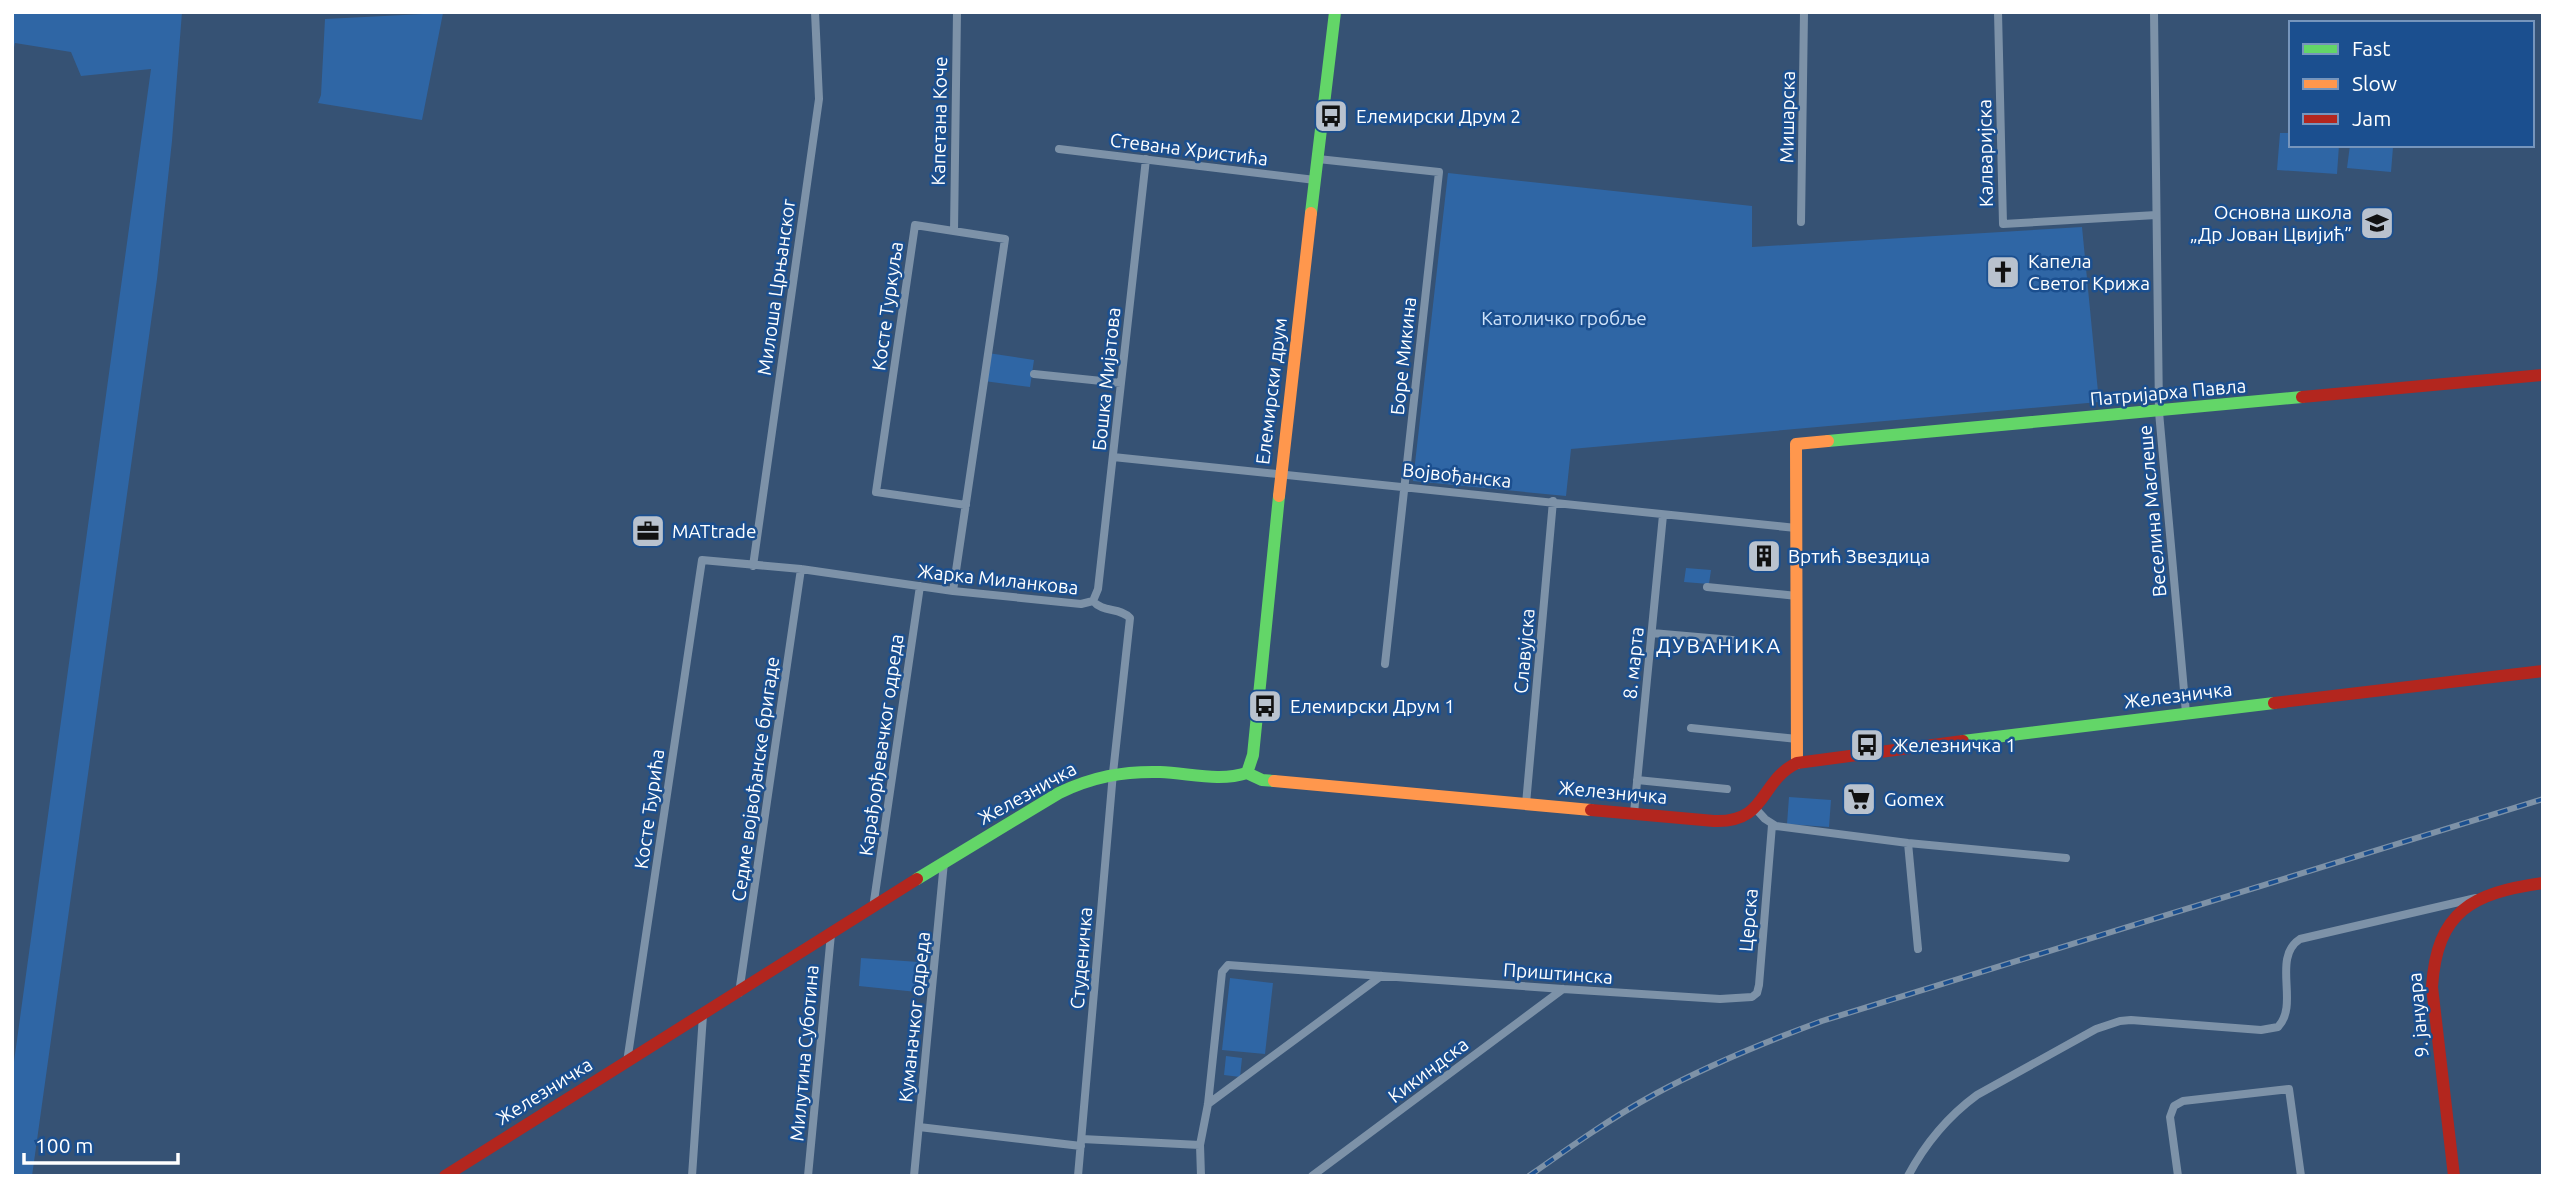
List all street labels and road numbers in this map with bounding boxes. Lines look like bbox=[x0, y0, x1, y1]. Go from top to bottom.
street label: Капетана Коче bbox=[927, 56, 951, 186]
street label: Мишарска bbox=[1775, 71, 1799, 163]
street label: Калваријска bbox=[1973, 99, 1997, 207]
street label: Стевана Христића bbox=[1109, 128, 1269, 170]
street label: Милоша Црњанског bbox=[753, 197, 799, 377]
street label: Косте Туркуља bbox=[867, 240, 907, 372]
street label: Боре Микина bbox=[1386, 296, 1420, 416]
street label: Бошка Мијатова bbox=[1088, 306, 1124, 452]
street label: Елемирски друм bbox=[1251, 316, 1291, 466]
street label: Патријарха Павла bbox=[2089, 374, 2247, 410]
street label: Веселина Маслеше bbox=[2134, 424, 2170, 598]
street label: Војвођанска bbox=[1401, 458, 1513, 492]
street label: Жарка Миланкова bbox=[916, 560, 1080, 598]
street label: Славујска bbox=[1509, 607, 1539, 695]
street label: 8. марта bbox=[1618, 626, 1648, 700]
street label: Карађорђевачког одреда bbox=[855, 633, 907, 857]
street label: Седме војвођанске бригаде bbox=[727, 655, 783, 903]
street label: Железничка bbox=[2122, 677, 2234, 713]
street label: Косте Ђурића bbox=[630, 748, 668, 870]
street label: Железничка bbox=[974, 757, 1080, 829]
street label: Железничка bbox=[1558, 776, 1668, 808]
street label: Церска bbox=[1734, 887, 1762, 953]
street label: Студеничка bbox=[1066, 906, 1096, 1010]
street label: Куманачког одреда bbox=[894, 930, 934, 1104]
street label: Приштинска bbox=[1502, 958, 1614, 988]
street label: Милутина Суботина bbox=[785, 964, 823, 1142]
street label: 9. јануара bbox=[2403, 972, 2433, 1058]
street label: Кикиндска bbox=[1384, 1033, 1472, 1107]
street label: Железничка bbox=[492, 1053, 596, 1129]

